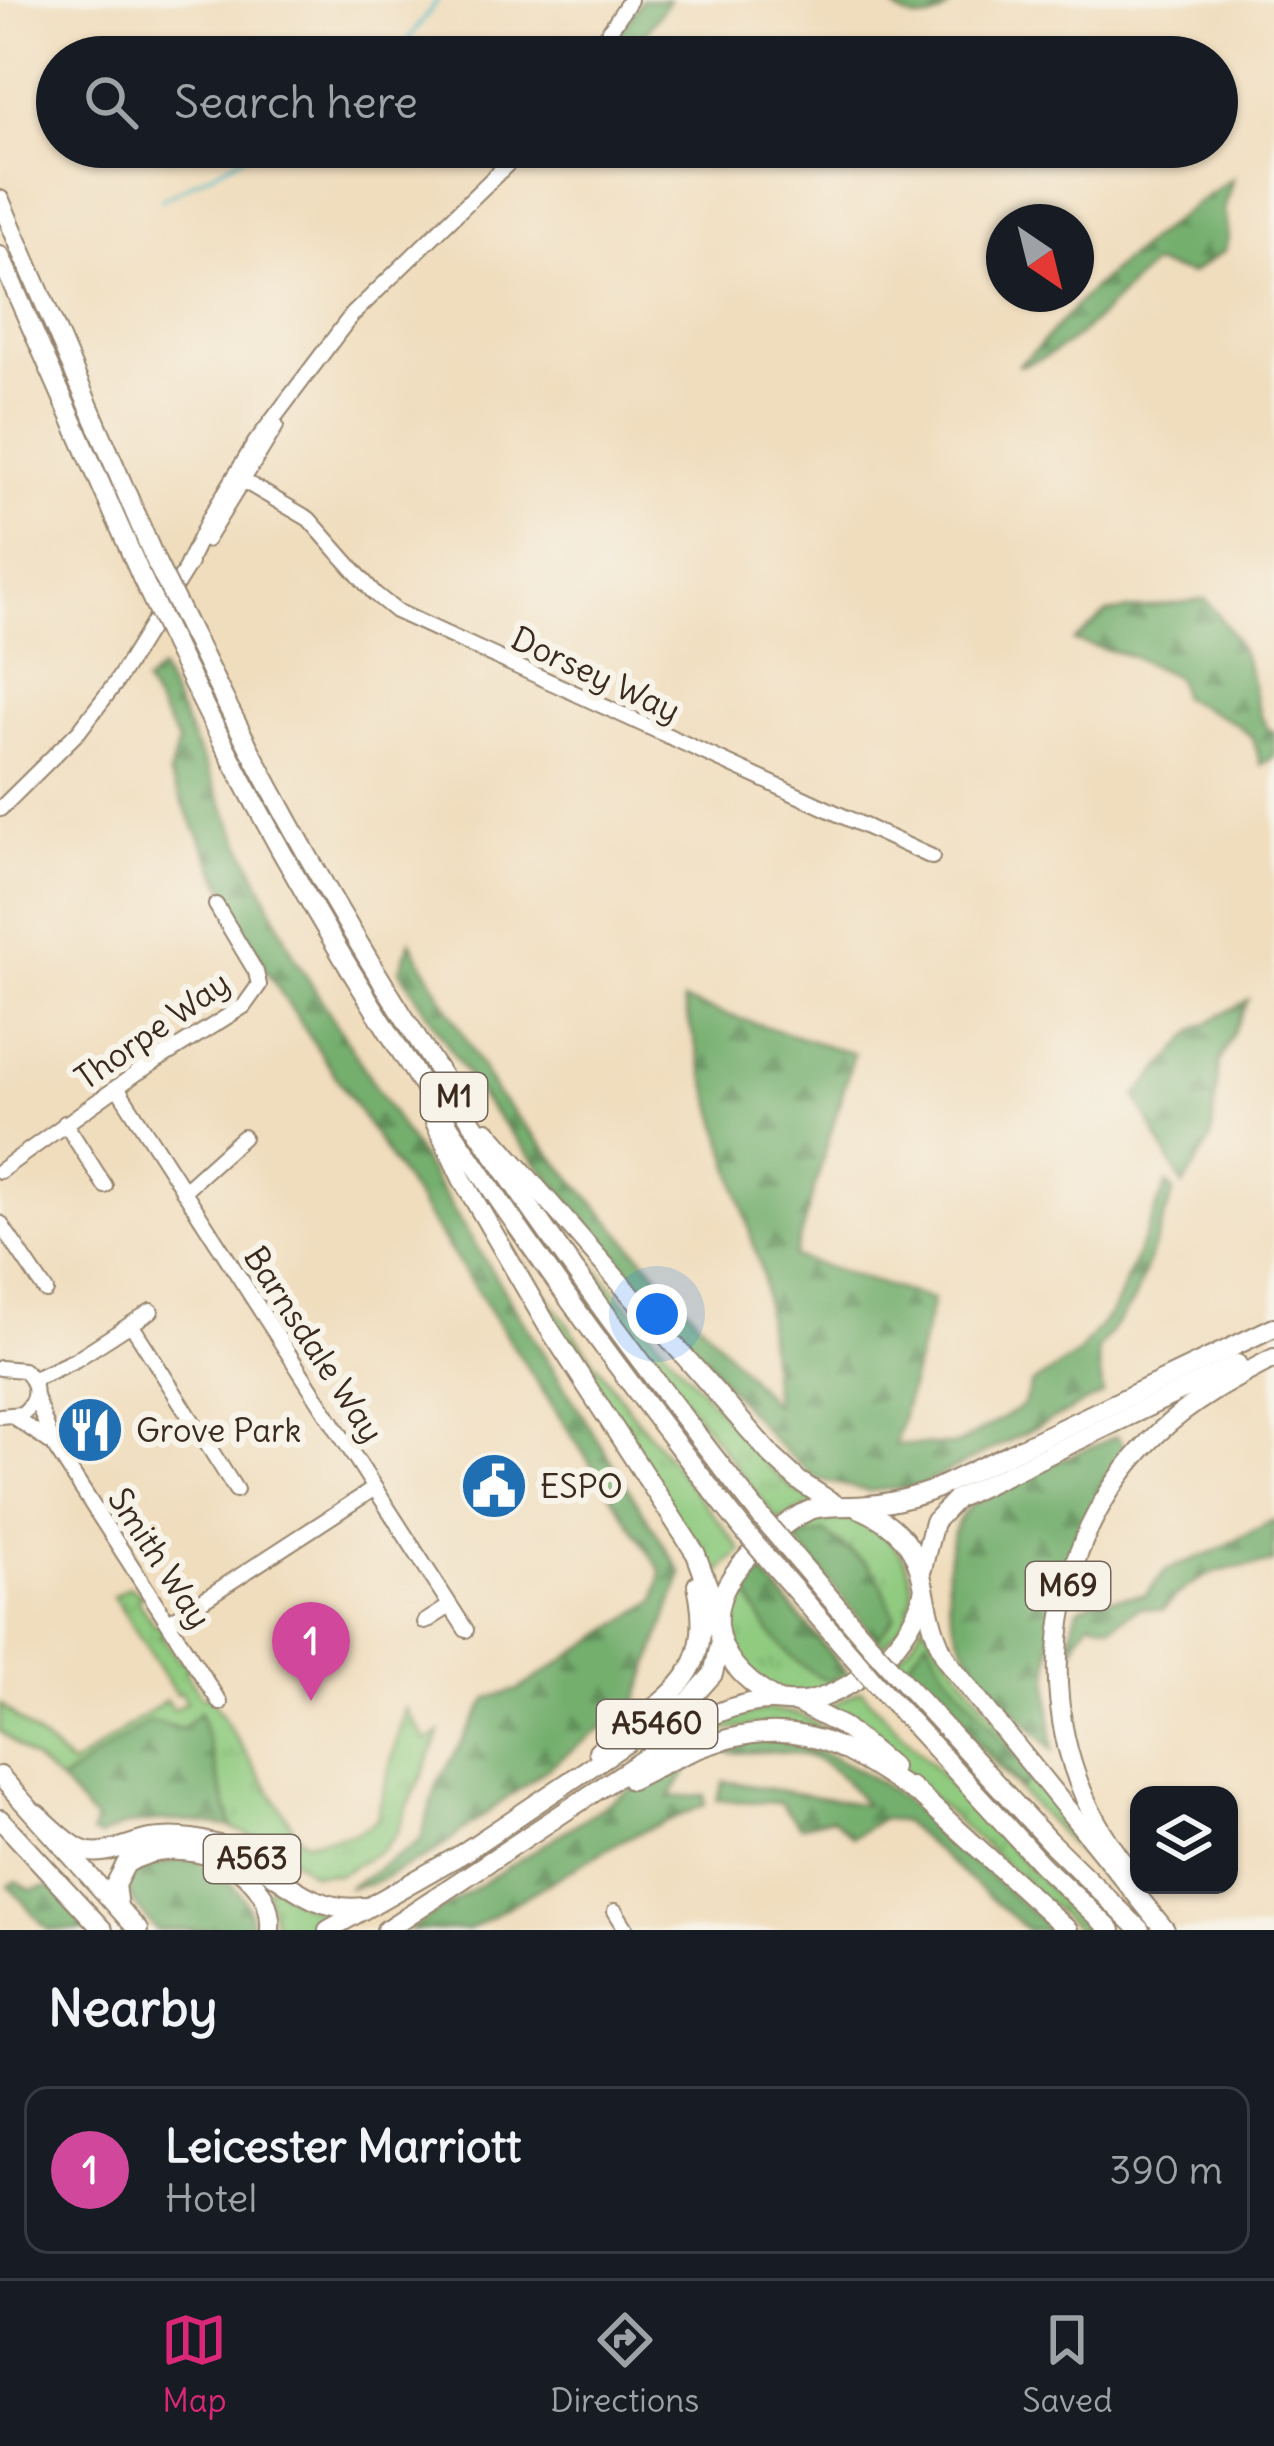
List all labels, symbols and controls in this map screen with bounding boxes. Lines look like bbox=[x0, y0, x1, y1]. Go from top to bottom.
search box bbox=[36, 36, 1238, 168]
icon: search bbox=[78, 69, 144, 135]
text: Search here bbox=[174, 74, 418, 130]
north arrow bbox=[986, 204, 1094, 312]
street label: Dorsey Way bbox=[505, 617, 687, 731]
street label: Thorpe Way bbox=[67, 961, 237, 1099]
road number: M1 bbox=[421, 1073, 487, 1121]
street label: Barnsdale Way bbox=[235, 1238, 393, 1450]
your location bbox=[627, 1284, 687, 1344]
restaurant icon: Grove Park bbox=[55, 1395, 125, 1465]
place label: Grove Park bbox=[136, 1409, 301, 1451]
public building icon: ESPO bbox=[459, 1451, 529, 1521]
place label: ESPO bbox=[540, 1465, 623, 1507]
street label: Smith Way bbox=[99, 1480, 221, 1636]
road number: M69 bbox=[1026, 1562, 1110, 1610]
pin: 1 bbox=[272, 1602, 350, 1701]
road number: A5460 bbox=[597, 1700, 717, 1748]
map controls bbox=[1130, 1786, 1238, 1894]
button: layers bbox=[1130, 1786, 1238, 1894]
road number: A563 bbox=[204, 1835, 300, 1883]
text: Nearby bbox=[48, 1976, 217, 2040]
text: Leicester Marriott bbox=[165, 2118, 521, 2174]
text: 1 bbox=[82, 2146, 98, 2195]
text: 390 m bbox=[1109, 2146, 1223, 2195]
text: Hotel bbox=[165, 2174, 257, 2223]
tab: Map bbox=[161, 2307, 227, 2421]
tab: Directions bbox=[550, 2307, 699, 2421]
tab: Saved bbox=[1022, 2307, 1113, 2421]

